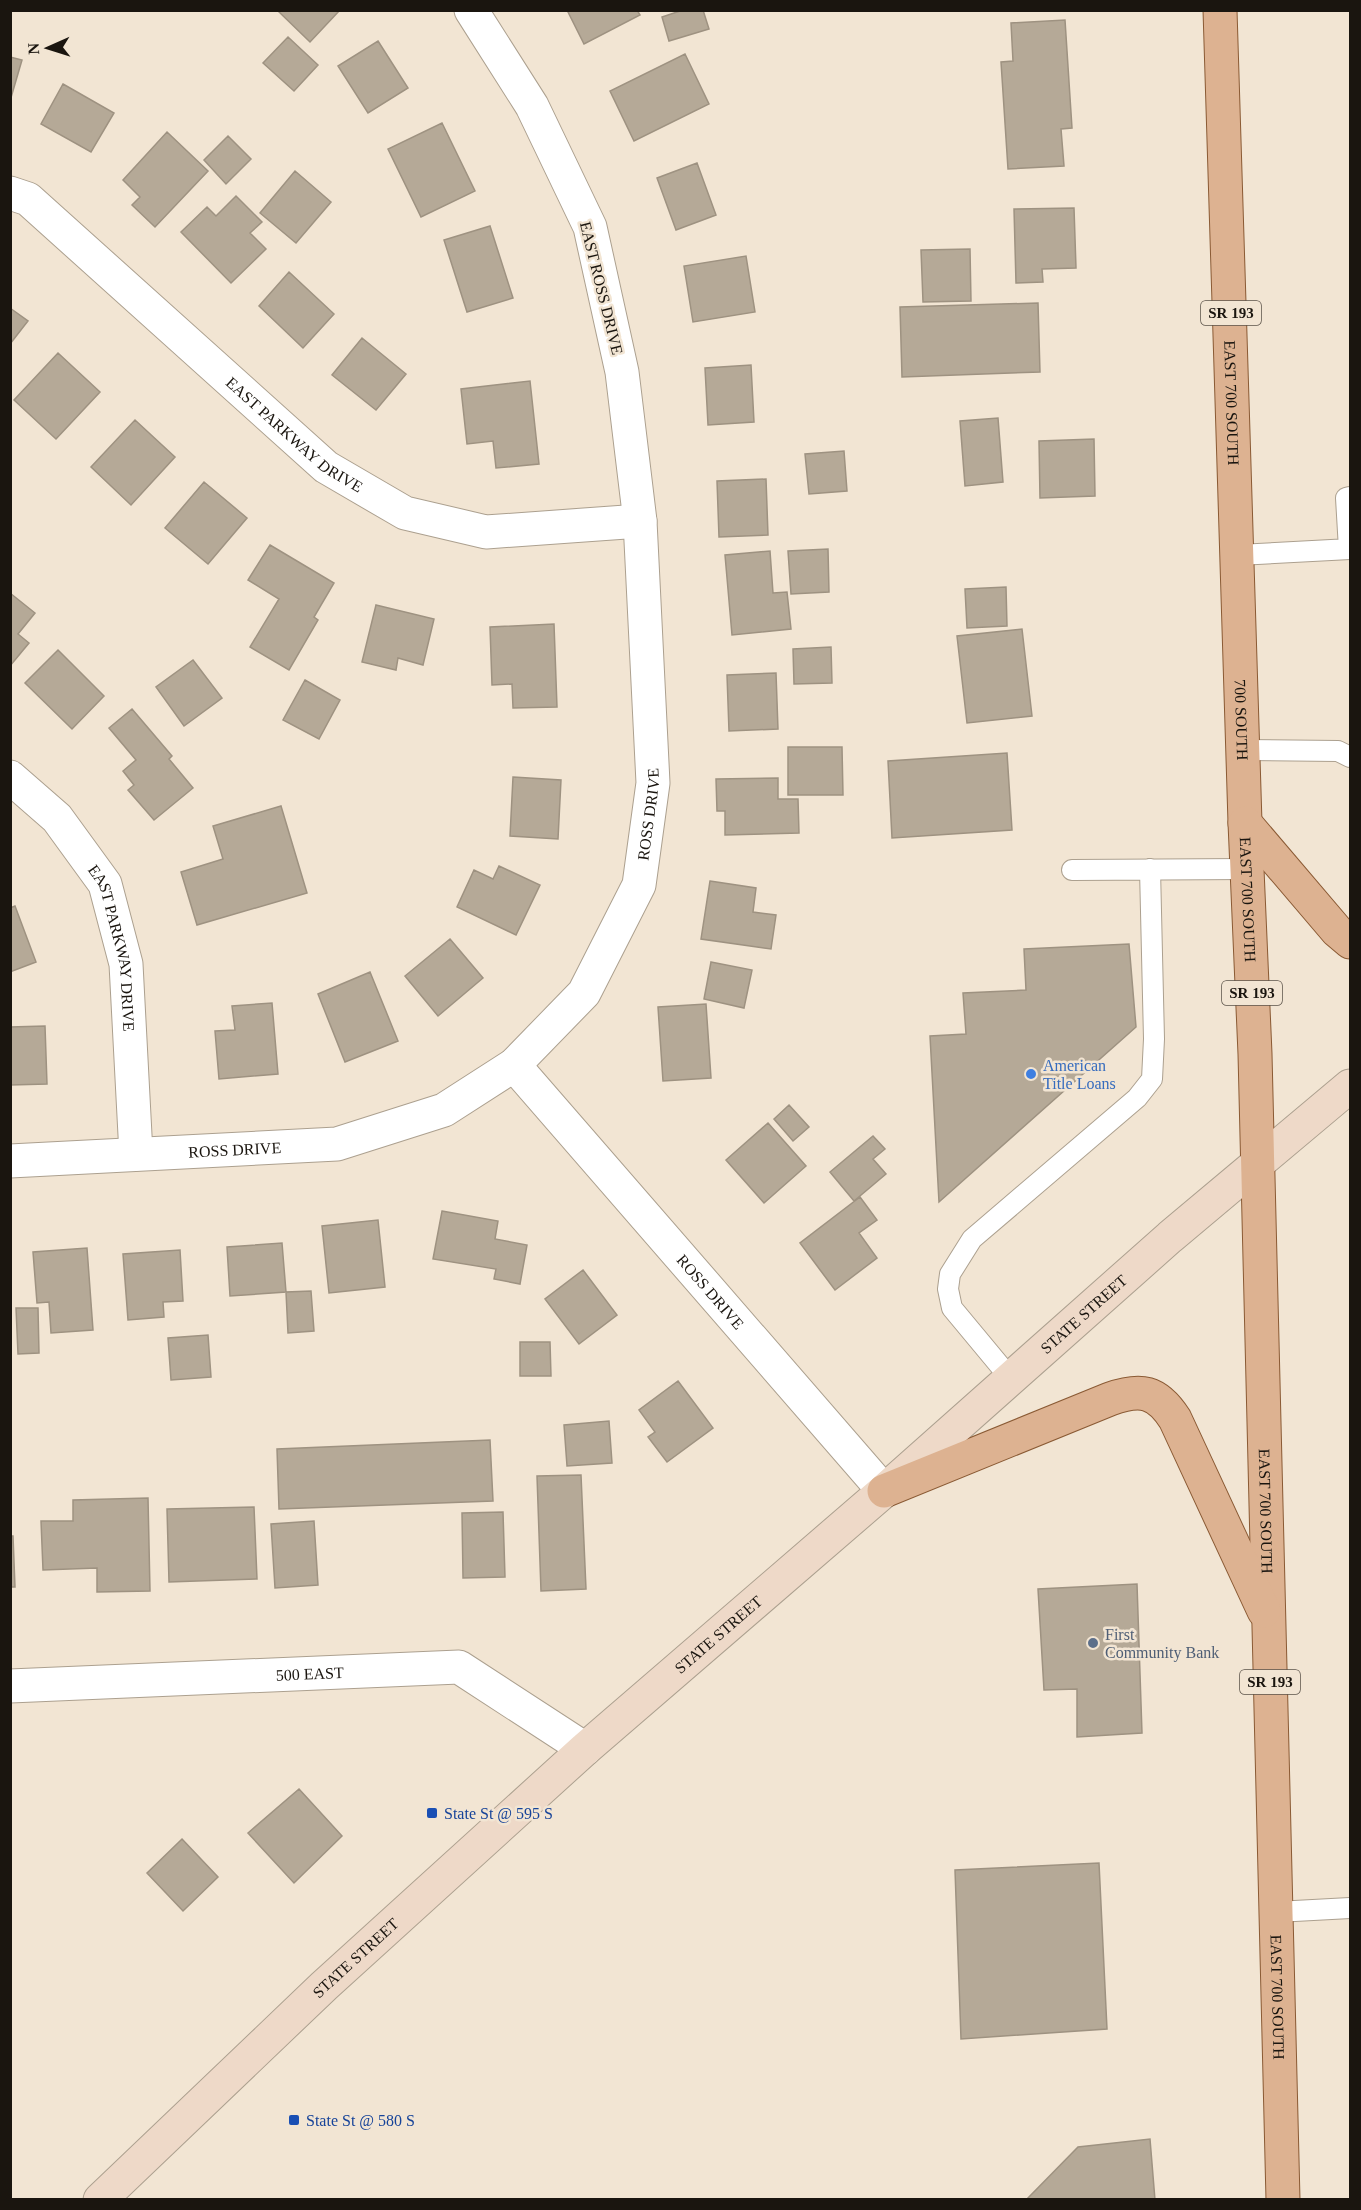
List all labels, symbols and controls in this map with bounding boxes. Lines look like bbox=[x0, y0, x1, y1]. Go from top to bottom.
north arrow bbox=[18, 18, 78, 78]
text: N bbox=[25, 42, 42, 55]
street label: EAST ROSS DRIVE bbox=[577, 220, 626, 356]
road number: SR 193 bbox=[1201, 301, 1261, 325]
street label: EAST 700 SOUTH bbox=[1221, 340, 1242, 466]
street label: EAST PARKWAY DRIVE bbox=[223, 374, 366, 496]
street label: 700 SOUTH bbox=[1232, 679, 1251, 761]
street label: ROSS DRIVE bbox=[634, 768, 663, 861]
street label: EAST 700 SOUTH bbox=[1237, 837, 1259, 963]
street label: EAST PARKWAY DRIVE bbox=[85, 861, 138, 1032]
road number: SR 193 bbox=[1222, 981, 1282, 1005]
place label: American Title Loans bbox=[1043, 1057, 1116, 1092]
marker: American Title Loans bbox=[1024, 1067, 1038, 1081]
street label: ROSS DRIVE bbox=[188, 1139, 282, 1161]
street label: ROSS DRIVE bbox=[673, 1251, 747, 1332]
street label: STATE STREET bbox=[1037, 1271, 1130, 1357]
street label: EAST 700 SOUTH bbox=[1256, 1449, 1276, 1574]
street label: STATE STREET bbox=[671, 1592, 765, 1677]
place label: First Community Bank bbox=[1105, 1626, 1219, 1662]
marker: First Community Bank bbox=[1086, 1636, 1100, 1650]
street label: 500 EAST bbox=[275, 1664, 344, 1684]
road number: SR 193 bbox=[1240, 1670, 1300, 1694]
place label: State St @ 595 S bbox=[444, 1805, 553, 1823]
marker: State St @ 595 S bbox=[425, 1806, 439, 1820]
street label: STATE STREET bbox=[309, 1915, 402, 2001]
street label: EAST 700 SOUTH bbox=[1268, 1934, 1288, 2060]
place label: State St @ 580 S bbox=[306, 2112, 415, 2130]
marker: State St @ 580 S bbox=[287, 2113, 301, 2127]

